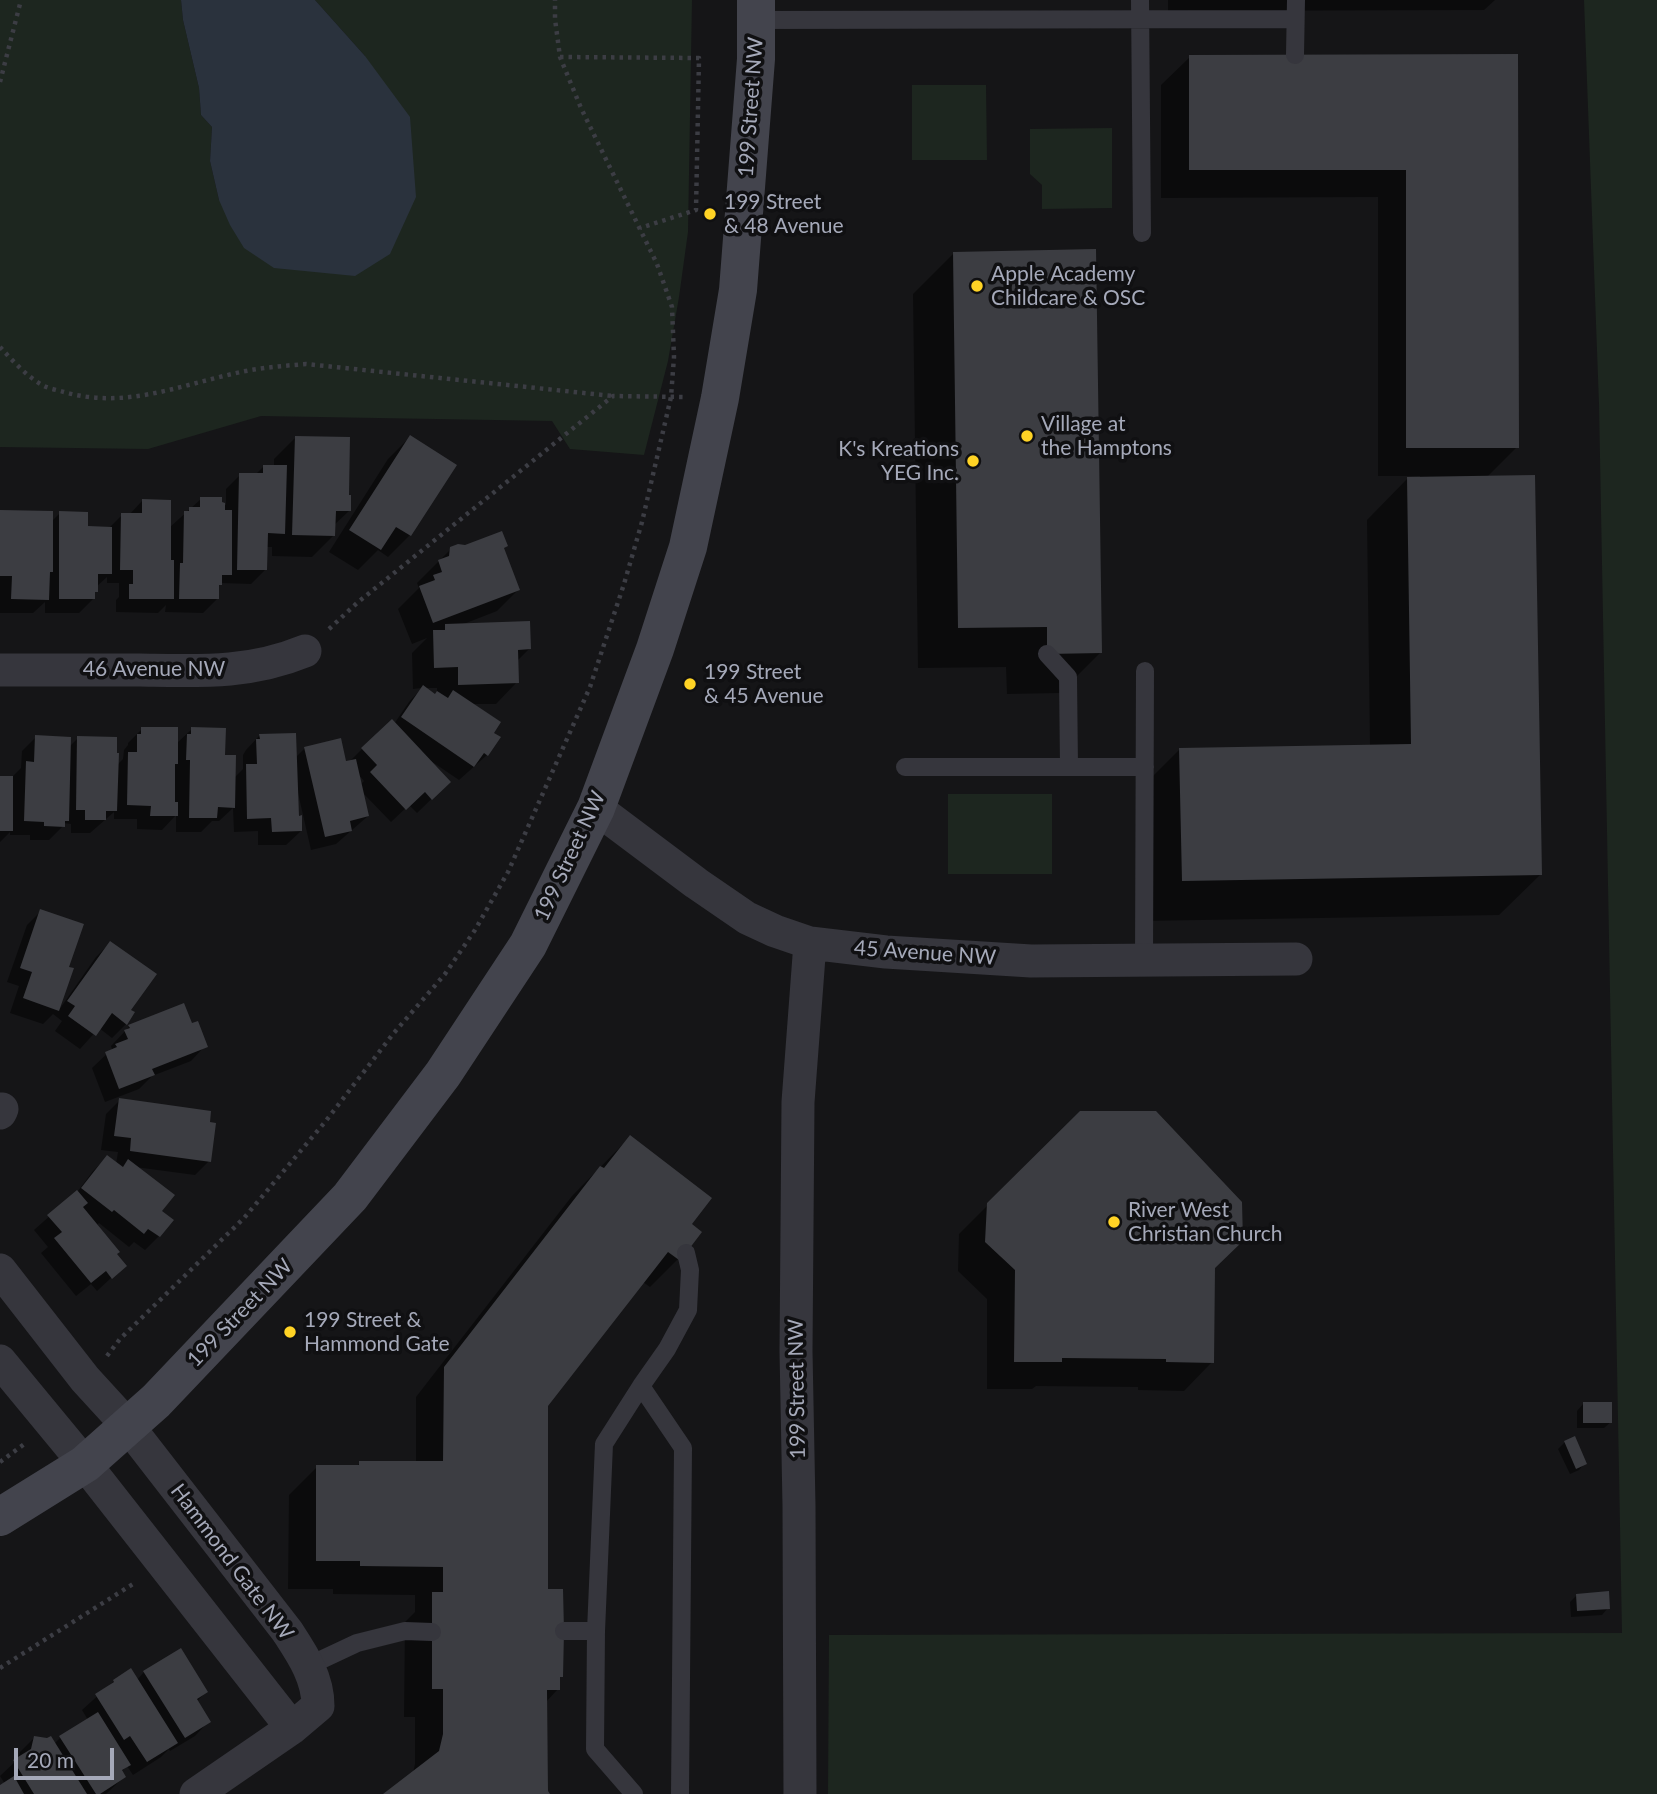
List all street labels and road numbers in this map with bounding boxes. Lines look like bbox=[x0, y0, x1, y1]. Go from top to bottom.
street label: 199 Street NW bbox=[734, 36, 768, 178]
street label: 46 Avenue NW bbox=[83, 656, 225, 682]
street label: 199 Street NW bbox=[529, 787, 611, 925]
street label: 45 Avenue NW bbox=[853, 935, 997, 971]
street label: 199 Street NW bbox=[182, 1254, 298, 1372]
street label: 199 Street NW bbox=[783, 1319, 811, 1459]
street label: Hammond Gate NW bbox=[165, 1479, 299, 1645]

